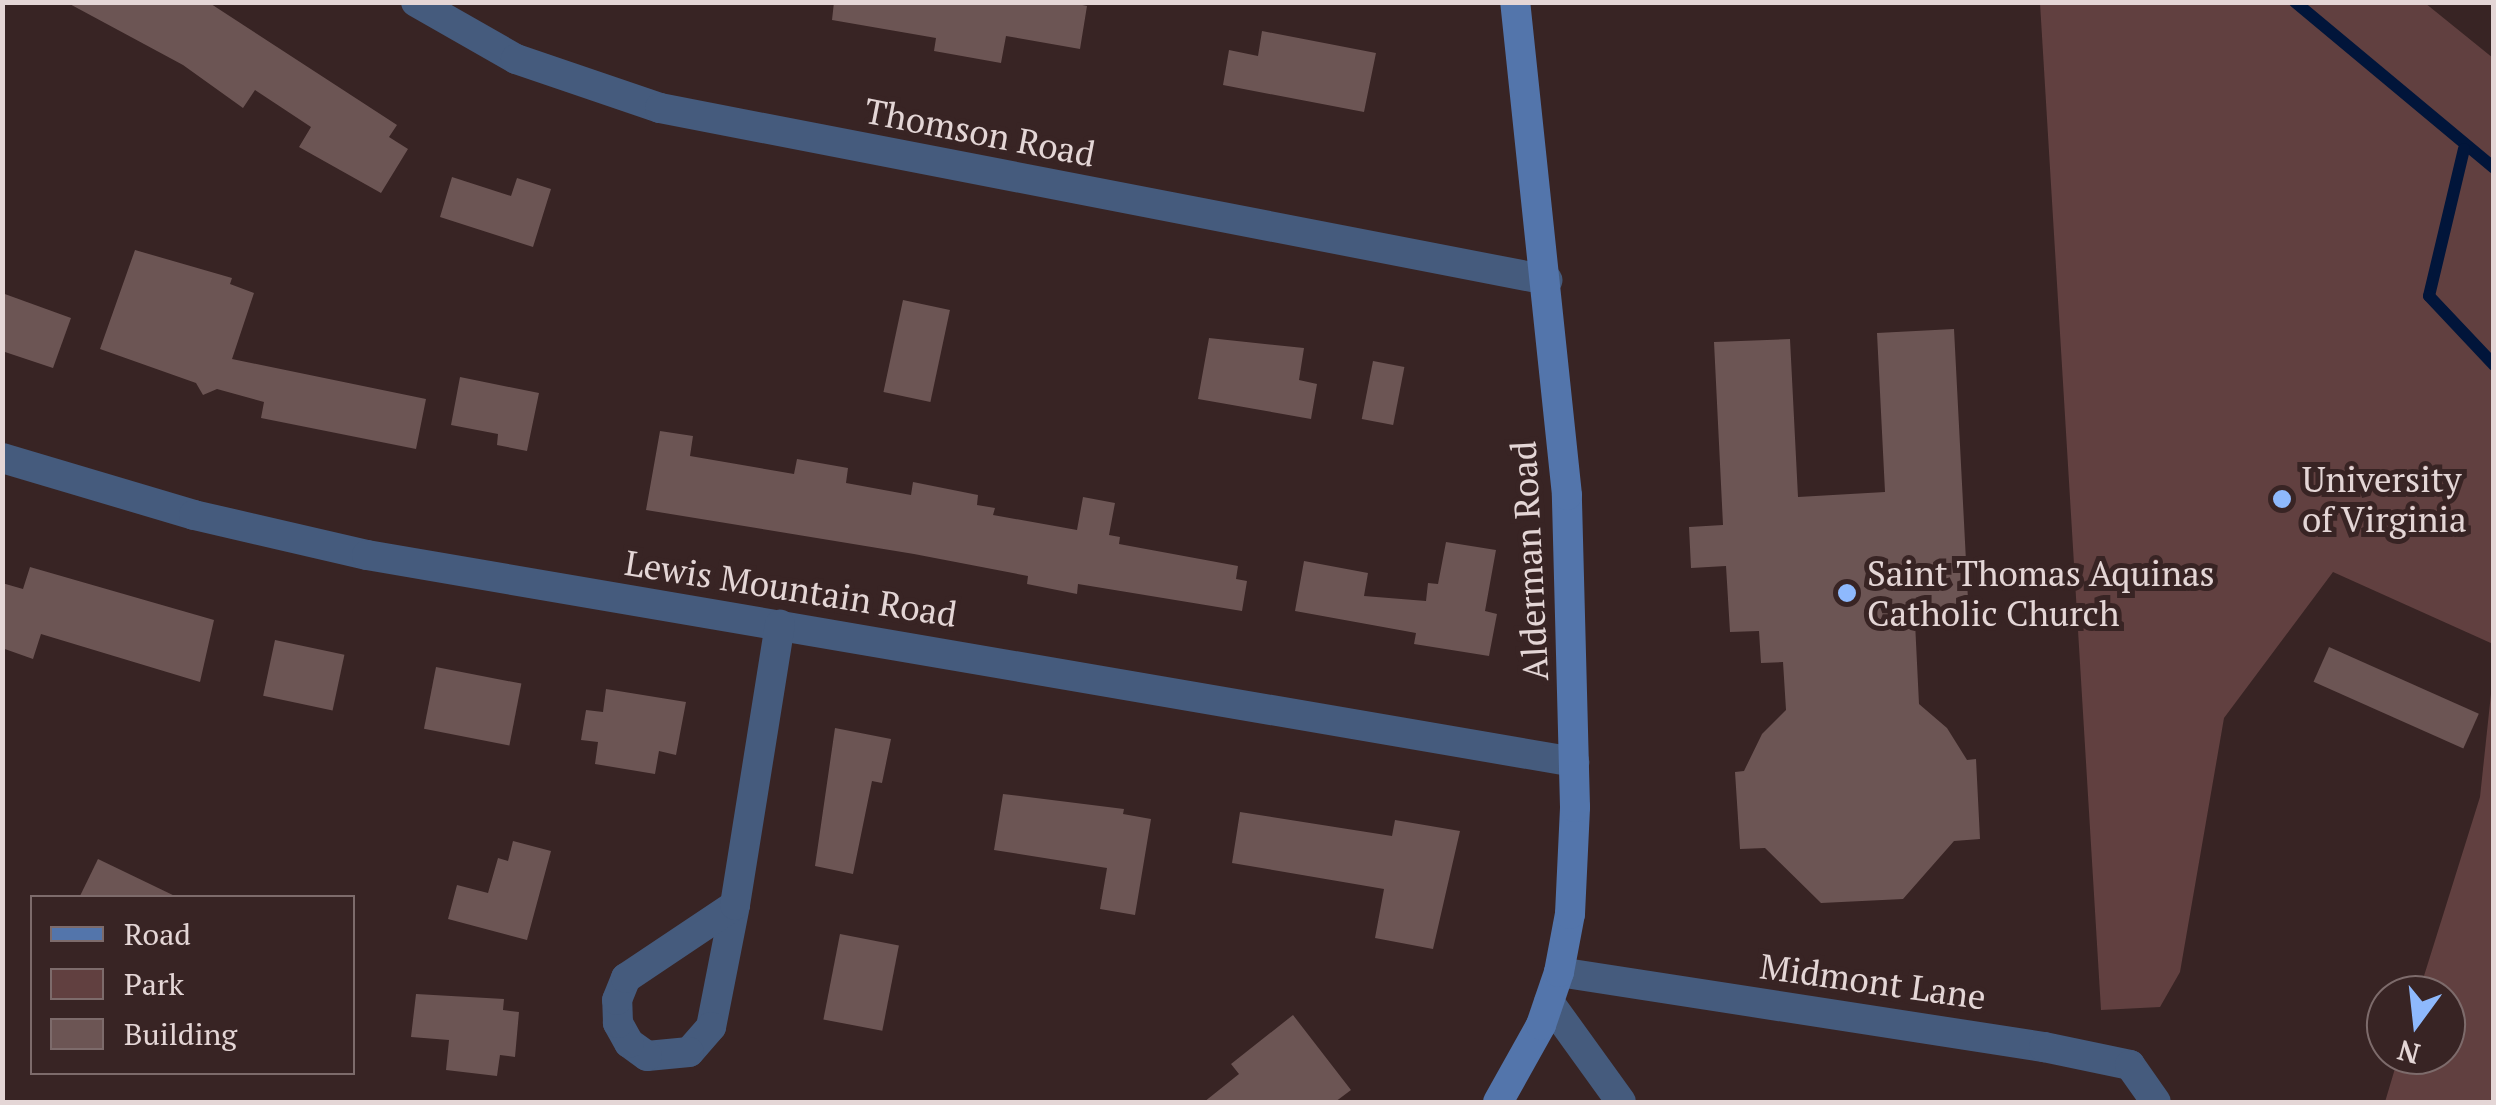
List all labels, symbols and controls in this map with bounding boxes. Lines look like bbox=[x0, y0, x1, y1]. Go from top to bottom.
street label: Thomson Road bbox=[861, 89, 1099, 175]
street label: Alderman Road bbox=[1502, 440, 1556, 682]
place label: University of Virginia bbox=[2302, 458, 2468, 540]
marker: University of Virginia bbox=[2271, 488, 2293, 510]
street label: Lewis Mountain Road bbox=[622, 541, 960, 635]
place label: Saint Thomas Aquinas Catholic Church bbox=[1867, 552, 2215, 634]
marker: Saint Thomas Aquinas Catholic Church bbox=[1836, 582, 1858, 604]
legend bbox=[30, 895, 355, 1075]
text: Road bbox=[124, 914, 191, 954]
street label: Midmont Lane bbox=[1757, 944, 1989, 1018]
text: Park bbox=[124, 964, 184, 1004]
north arrow bbox=[2366, 975, 2466, 1075]
text: Building bbox=[124, 1014, 237, 1054]
text: N bbox=[2394, 1032, 2424, 1073]

